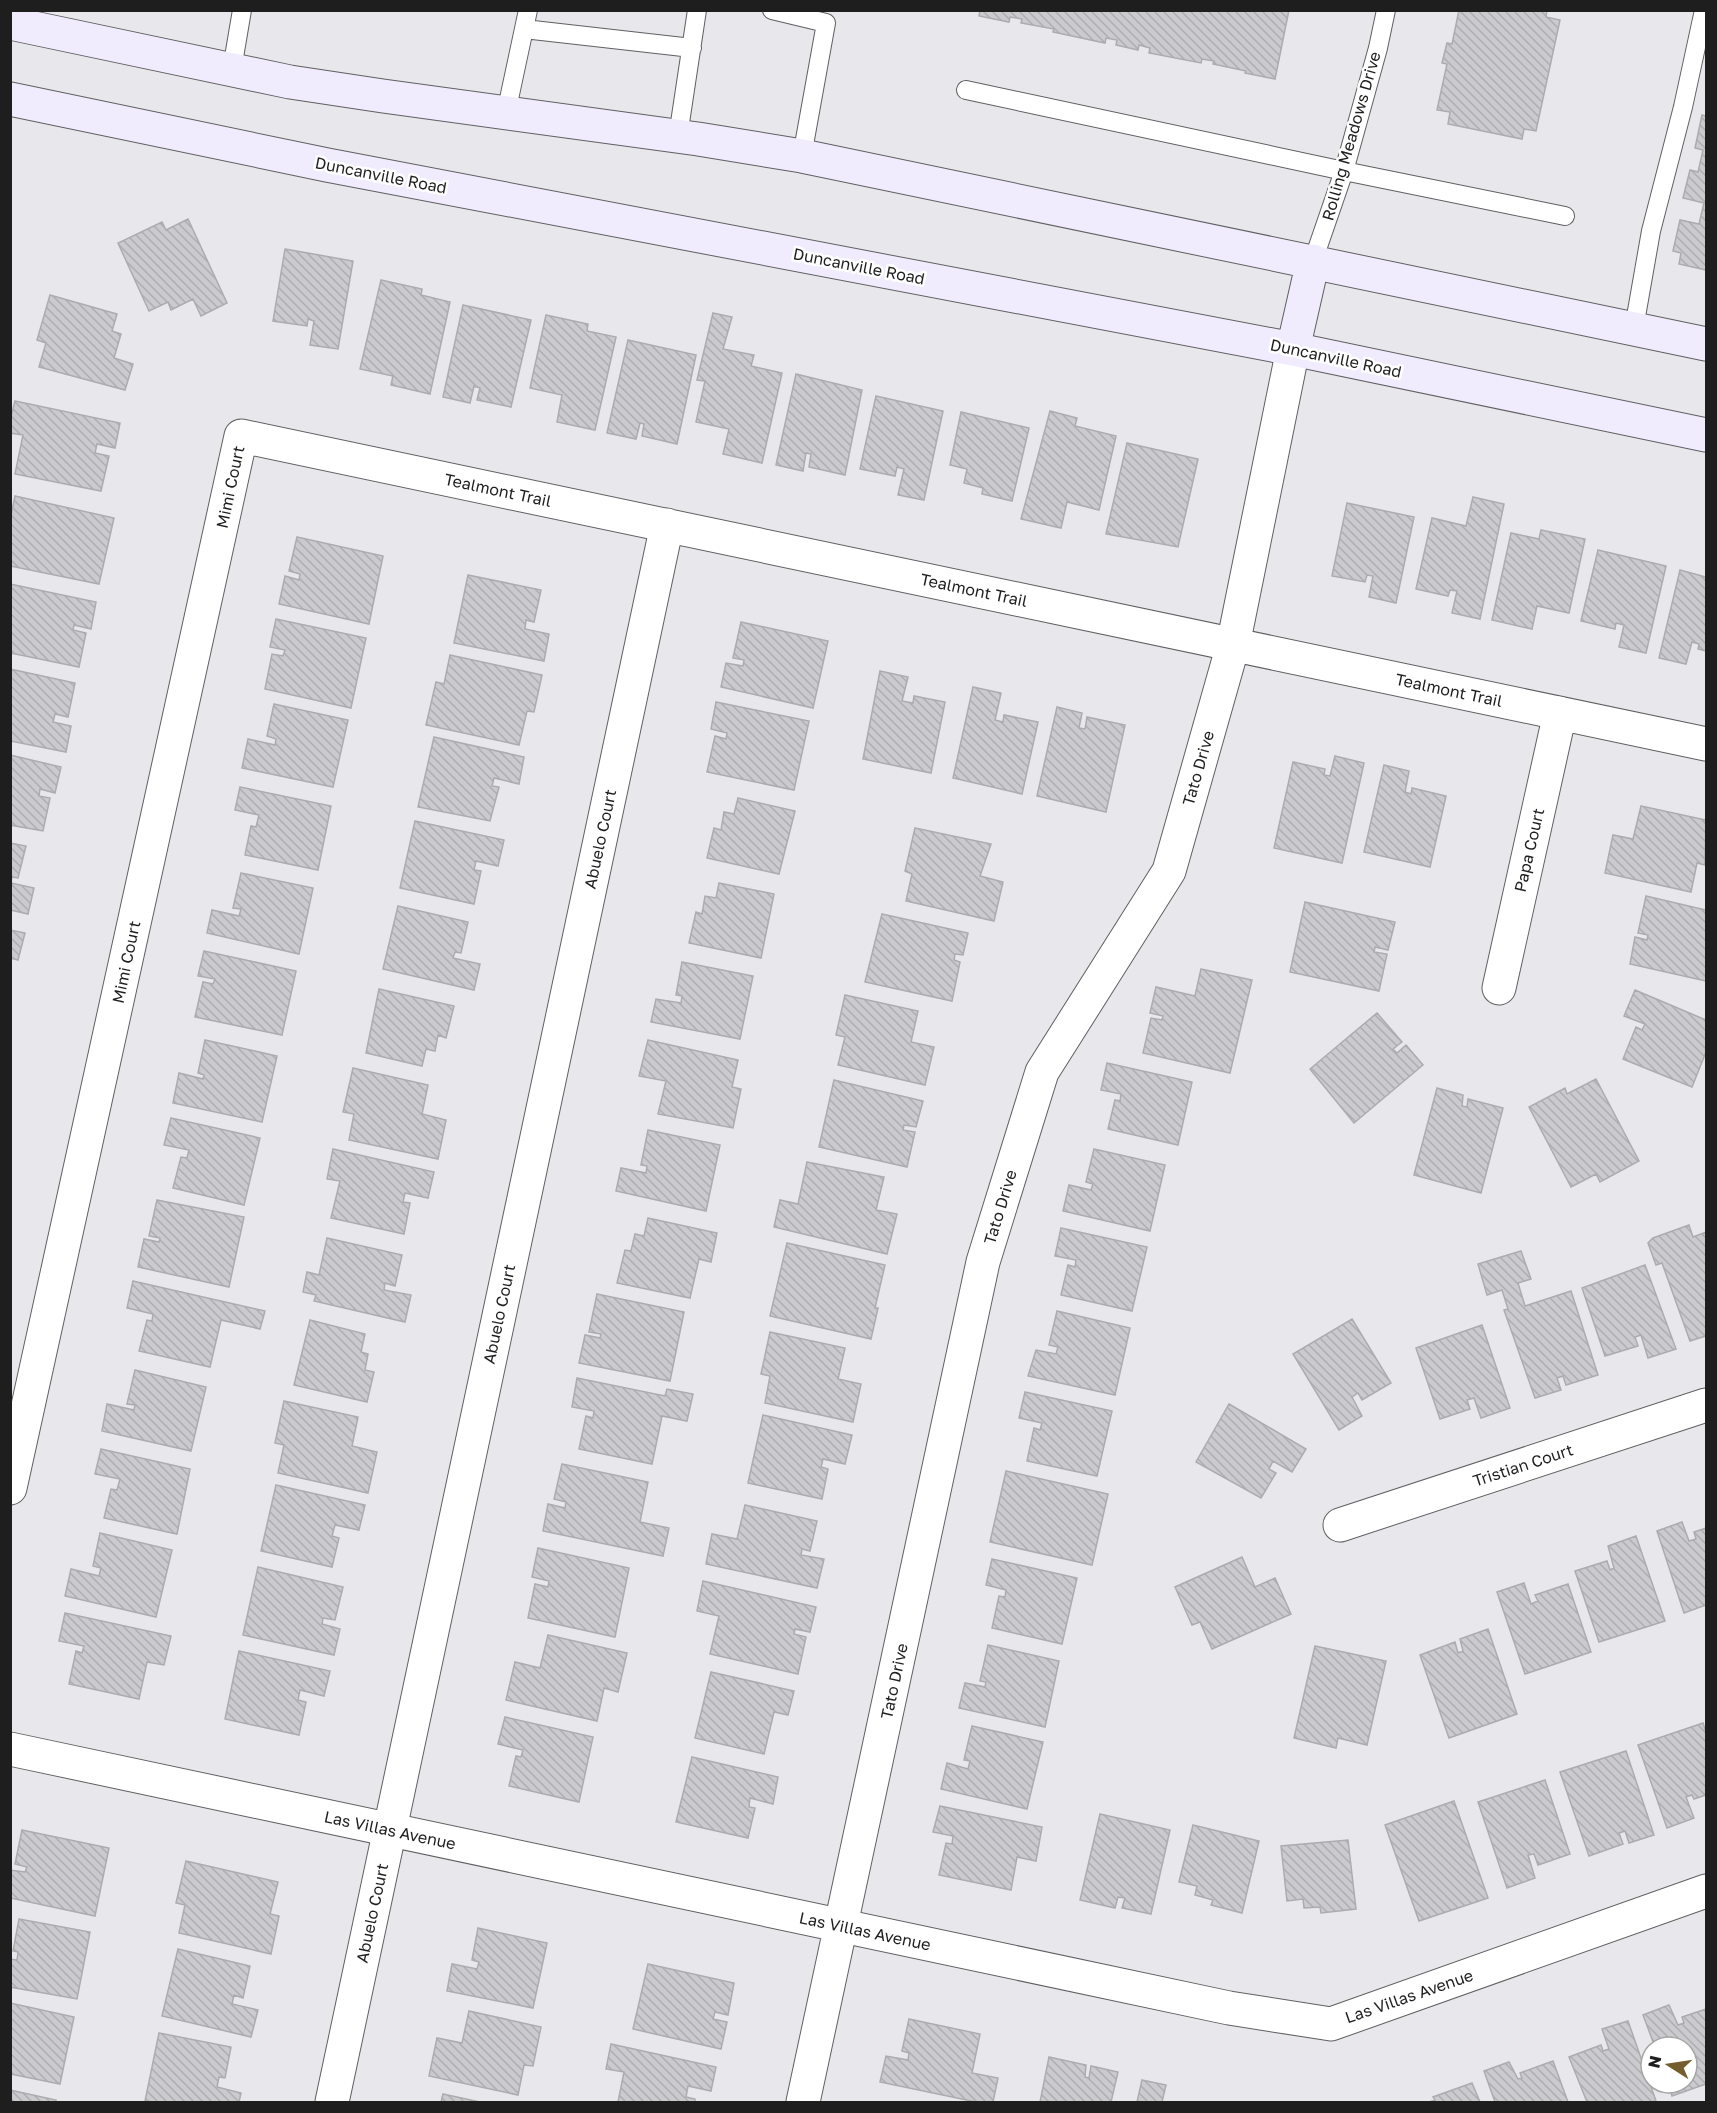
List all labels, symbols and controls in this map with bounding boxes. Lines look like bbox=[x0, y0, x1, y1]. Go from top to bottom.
street label: Rolling Meadows Drive bbox=[1317, 49, 1385, 223]
street label: Duncanville Road bbox=[313, 152, 449, 198]
street label: Duncanville Road bbox=[791, 243, 927, 289]
street label: Duncanville Road bbox=[1268, 334, 1404, 382]
street label: Mimi Court bbox=[212, 444, 248, 530]
street label: Tealmont Trail bbox=[443, 469, 553, 511]
street label: Tealmont Trail bbox=[919, 569, 1029, 611]
street label: Tealmont Trail bbox=[1394, 669, 1504, 711]
street label: Tato Drive bbox=[1178, 728, 1218, 808]
street label: Abuelo Court bbox=[580, 787, 620, 891]
street label: Papa Court bbox=[1510, 806, 1548, 894]
street label: Mimi Court bbox=[108, 919, 144, 1005]
street label: Tato Drive bbox=[979, 1167, 1021, 1247]
street label: Abuelo Court bbox=[479, 1262, 519, 1366]
street label: Tristian Court bbox=[1470, 1439, 1576, 1491]
street label: Tato Drive bbox=[876, 1641, 912, 1721]
street label: Las Villas Avenue bbox=[322, 1806, 458, 1854]
street label: Abuelo Court bbox=[352, 1861, 392, 1965]
street label: Las Villas Avenue bbox=[797, 1907, 933, 1955]
street label: Las Villas Avenue bbox=[1342, 1965, 1476, 2027]
north arrow bbox=[1639, 2035, 1699, 2095]
text: N bbox=[1643, 2054, 1665, 2070]

